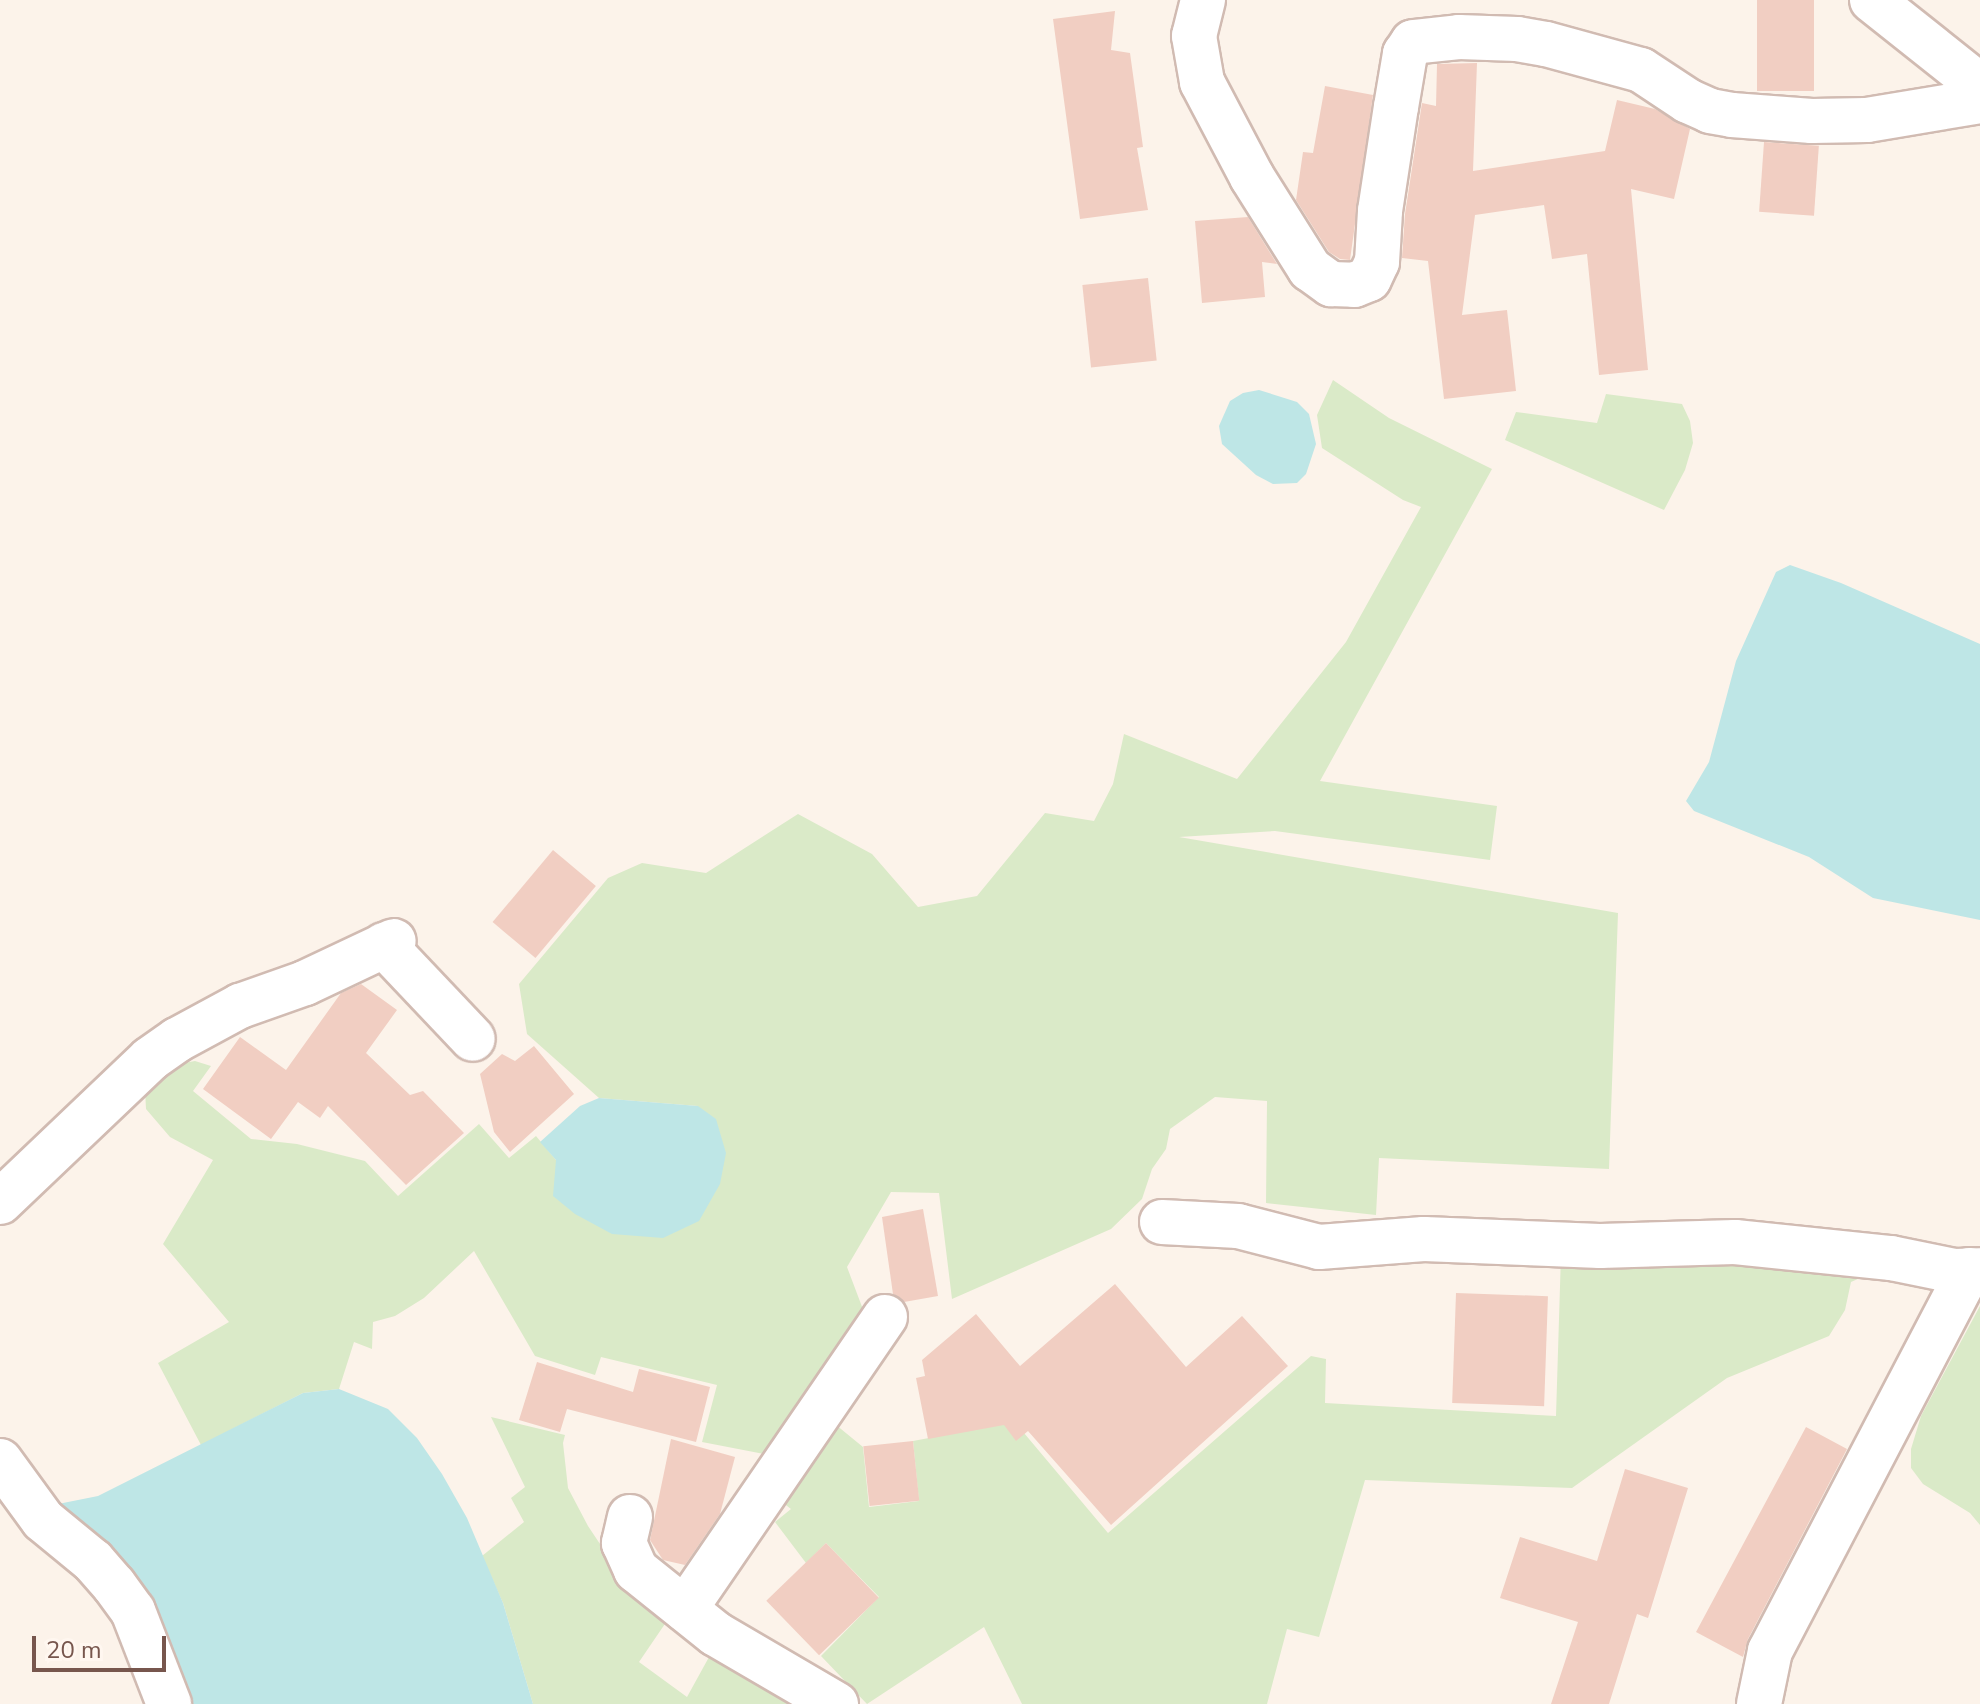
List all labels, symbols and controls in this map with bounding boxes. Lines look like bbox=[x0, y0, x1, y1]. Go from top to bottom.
scale bar bbox=[36, 1620, 170, 1670]
text: 20 m bbox=[46, 1634, 102, 1666]

